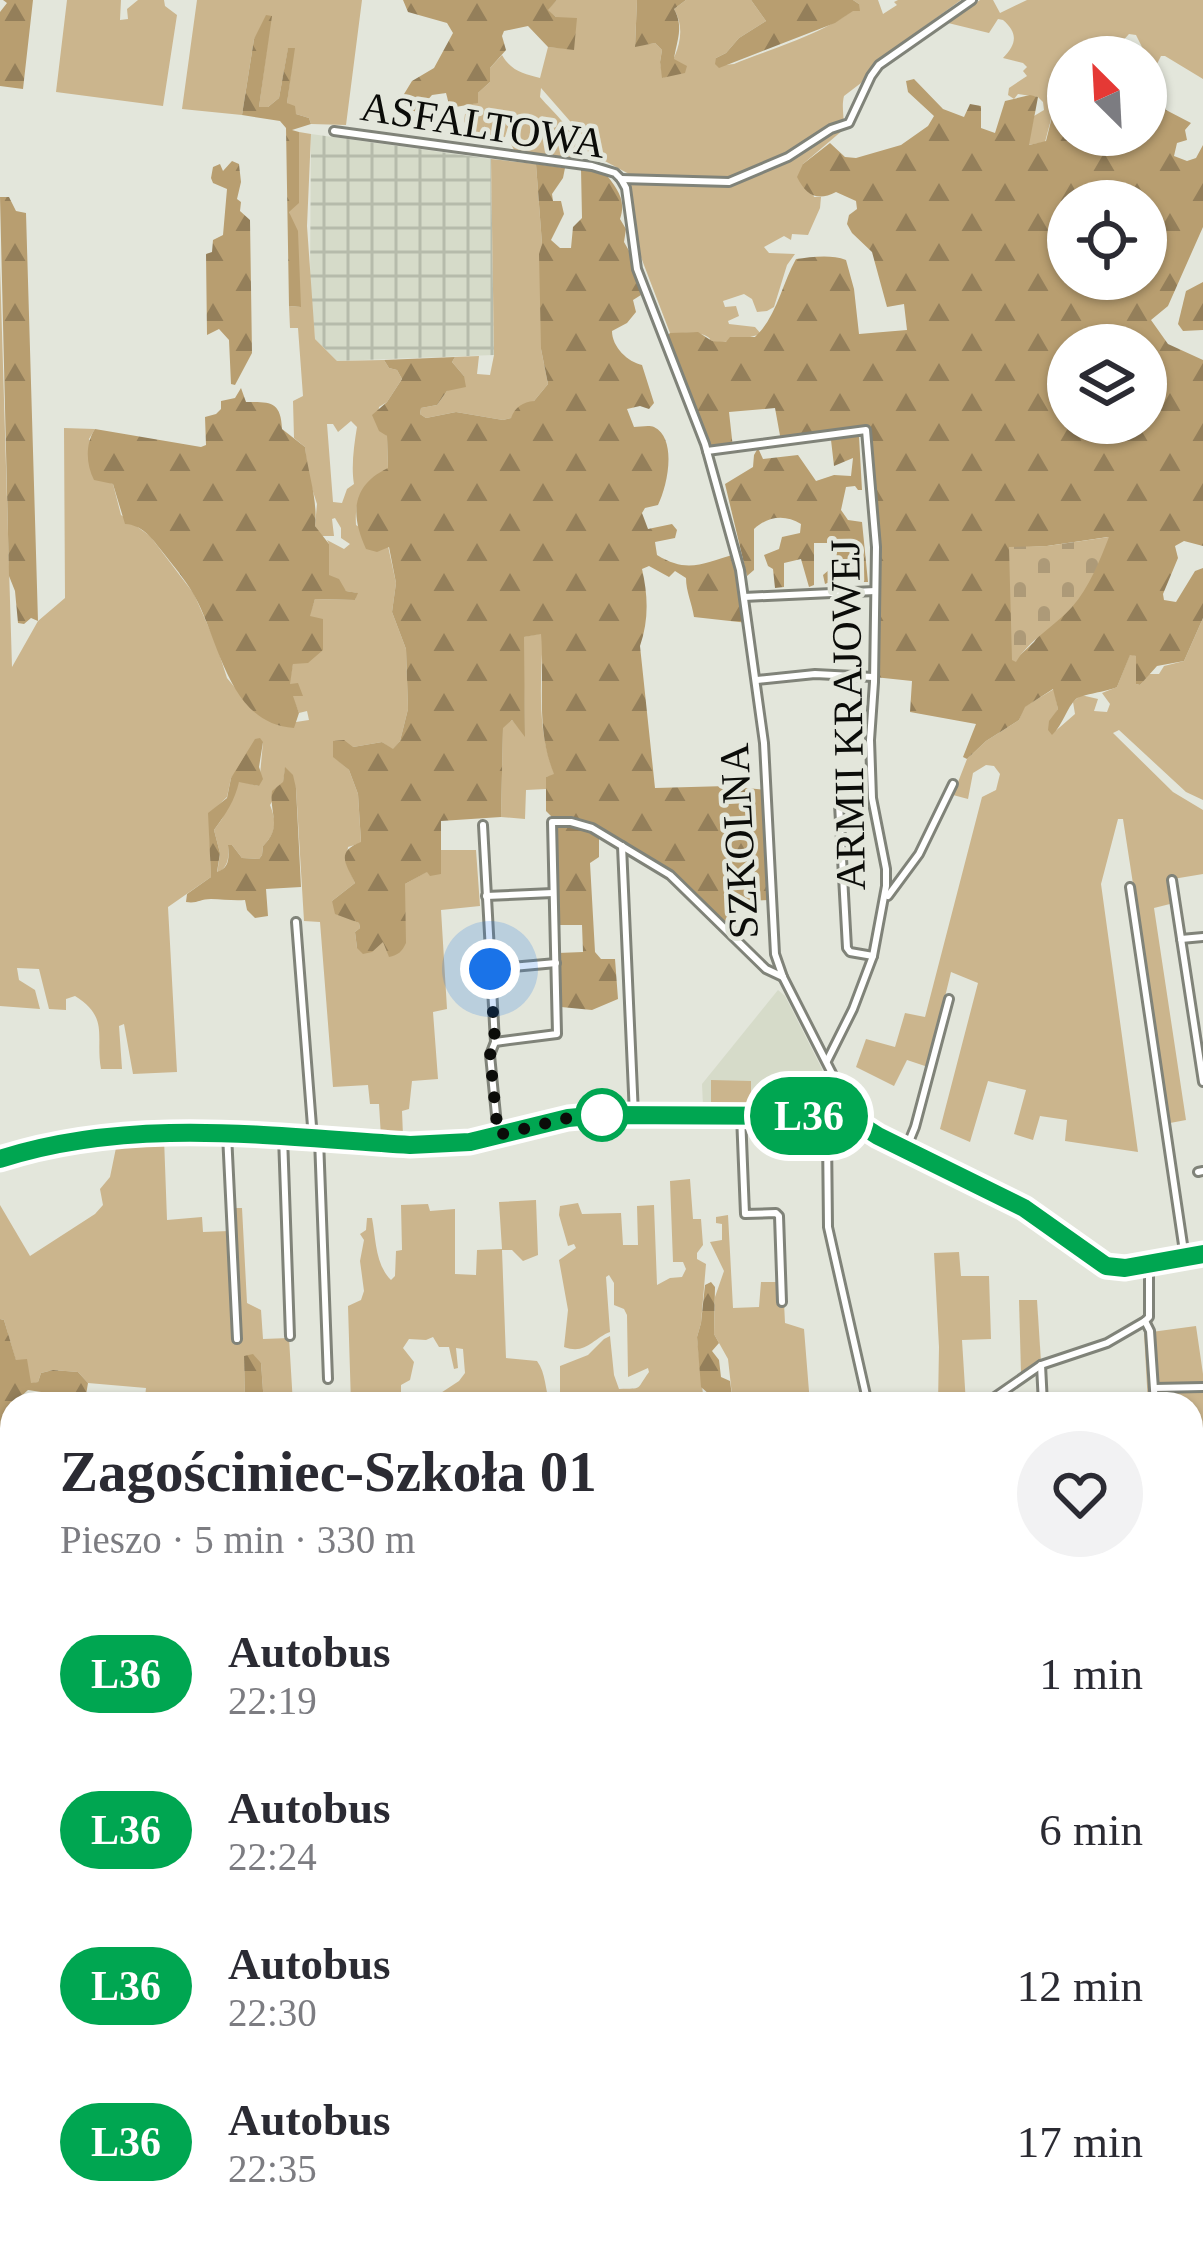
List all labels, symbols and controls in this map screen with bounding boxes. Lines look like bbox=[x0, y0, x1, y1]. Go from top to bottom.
north arrow bbox=[1047, 36, 1167, 156]
map controls bbox=[1047, 36, 1167, 444]
street label: ASFALTOWA bbox=[358, 83, 609, 167]
button: locate bbox=[1047, 180, 1167, 300]
button: layers bbox=[1047, 324, 1167, 444]
street label: ARMII KRAJOWEJ bbox=[822, 539, 874, 891]
street label: SZKOLNA bbox=[711, 741, 767, 940]
your location bbox=[460, 939, 520, 999]
line badge: L36 bbox=[740, 1077, 878, 1155]
unlabelled marker bbox=[577, 1090, 627, 1140]
text: L36 bbox=[774, 1093, 844, 1139]
button: heart bbox=[1017, 1431, 1143, 1557]
text: Zagościniec-Szkoła 01 bbox=[60, 1440, 597, 1503]
text: Pieszo · 5 min · 330 m bbox=[60, 1518, 415, 1561]
text: Autobus bbox=[228, 1627, 391, 1677]
text: 1 min bbox=[1039, 1649, 1143, 1699]
text: L36 bbox=[91, 1651, 161, 1697]
text: 22:19 bbox=[228, 1679, 317, 1722]
text: Autobus bbox=[228, 1783, 391, 1833]
text: 6 min bbox=[1039, 1805, 1143, 1855]
text: L36 bbox=[91, 1807, 161, 1853]
text: 22:24 bbox=[228, 1835, 317, 1878]
text: Autobus bbox=[228, 1939, 391, 1989]
text: 12 min bbox=[1017, 1961, 1143, 2011]
text: L36 bbox=[91, 1963, 161, 2009]
text: 22:30 bbox=[228, 1991, 317, 2034]
text: Autobus bbox=[228, 2095, 391, 2145]
text: 17 min bbox=[1017, 2117, 1143, 2167]
text: L36 bbox=[91, 2119, 161, 2165]
text: 22:35 bbox=[228, 2147, 317, 2190]

